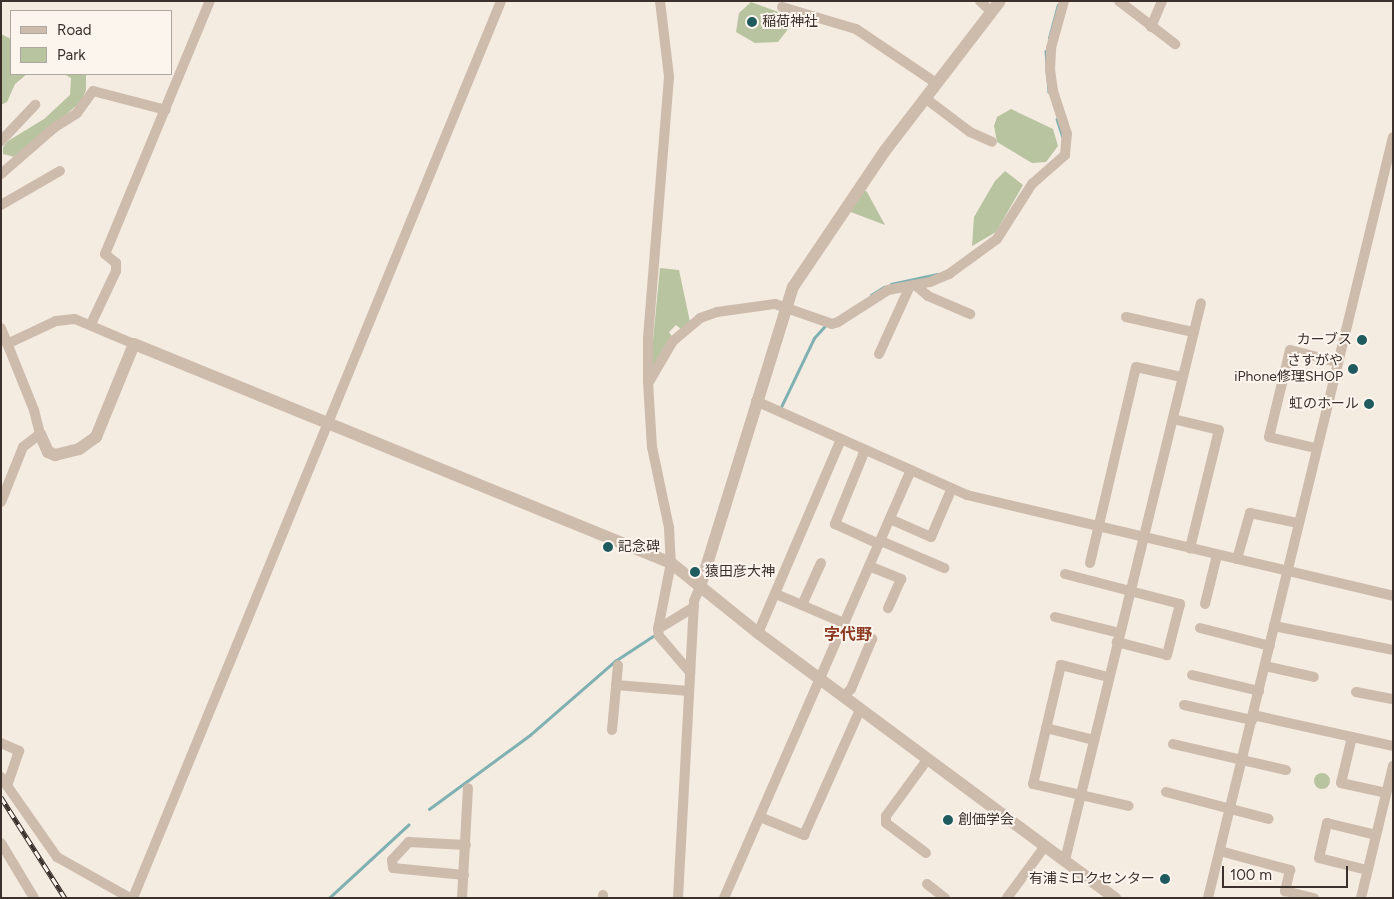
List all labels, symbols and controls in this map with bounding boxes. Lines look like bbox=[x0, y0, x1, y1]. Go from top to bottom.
legend bbox=[10, 10, 172, 75]
place label: 稲荷神社 bbox=[762, 14, 818, 30]
marker: 稲荷神社 bbox=[746, 16, 758, 28]
text: Road bbox=[57, 21, 92, 39]
text: Park bbox=[57, 46, 86, 64]
place label: カーブス bbox=[1296, 332, 1352, 348]
marker: カーブス bbox=[1356, 334, 1368, 346]
place label: さすがや iPhone修理SHOP bbox=[1234, 353, 1343, 386]
marker: さすがや iPhone修理SHOP bbox=[1347, 363, 1359, 375]
place label: 虹のホール bbox=[1289, 396, 1359, 412]
marker: 虹のホール bbox=[1363, 398, 1375, 410]
place label: 記念碑 bbox=[618, 539, 660, 555]
marker: 記念碑 bbox=[602, 541, 614, 553]
place label: 猿田彦大神 bbox=[705, 564, 775, 580]
marker: 猿田彦大神 bbox=[689, 566, 701, 578]
district label: 字代野 bbox=[824, 625, 872, 645]
place label: 創価学会 bbox=[958, 812, 1014, 828]
marker: 創価学会 bbox=[942, 814, 954, 826]
scale bar bbox=[1224, 856, 1350, 888]
text: 100 m bbox=[1230, 866, 1272, 884]
place label: 有浦ミロクセンター bbox=[1029, 871, 1155, 887]
marker: 有浦ミロクセンター bbox=[1159, 873, 1171, 885]

